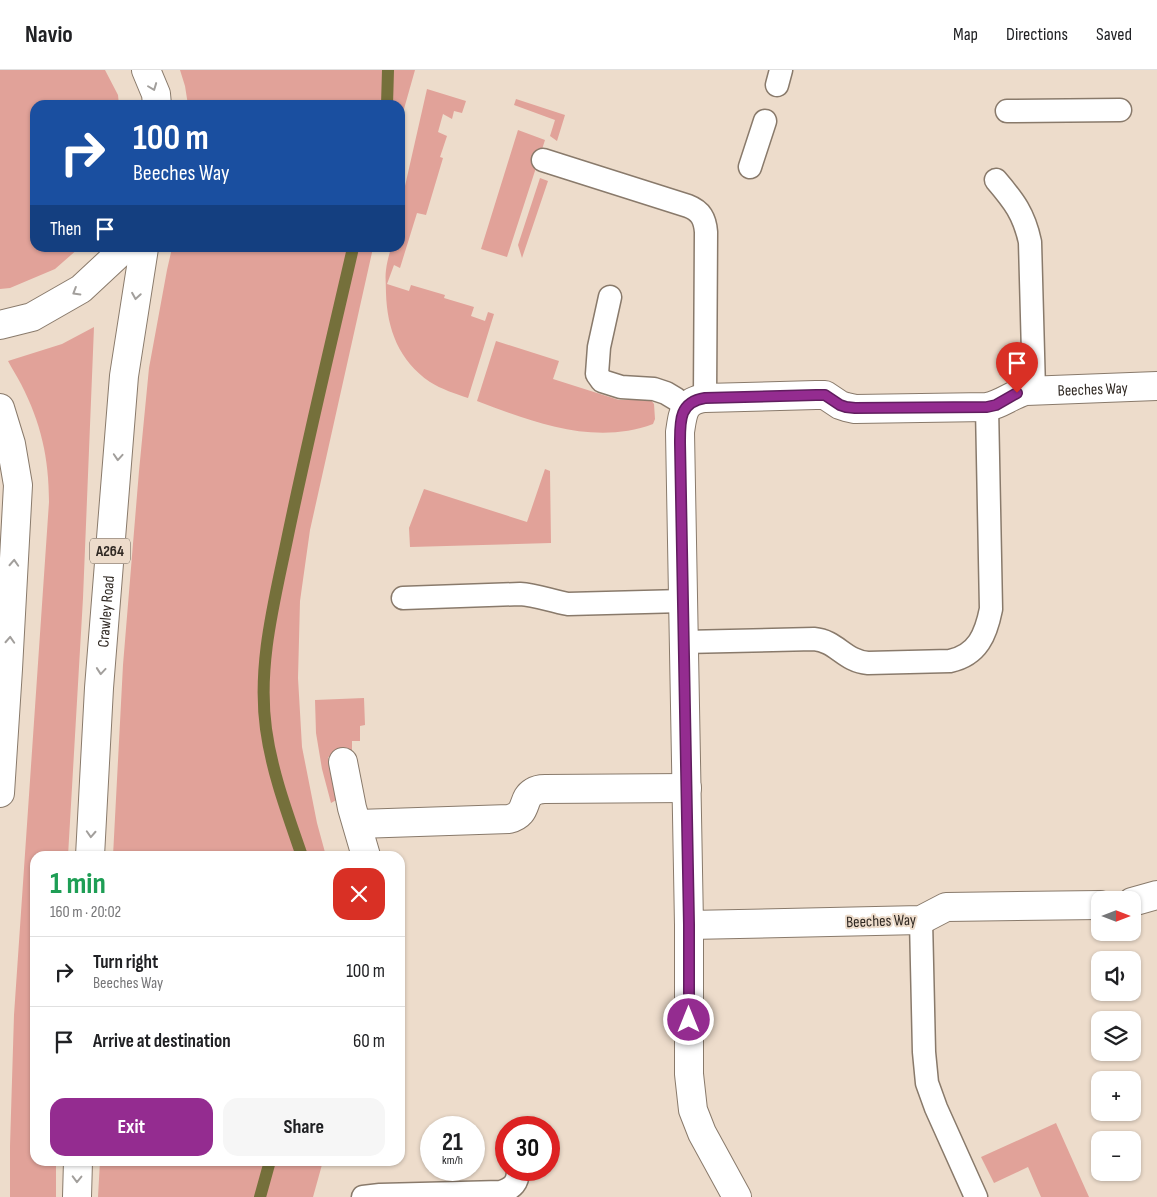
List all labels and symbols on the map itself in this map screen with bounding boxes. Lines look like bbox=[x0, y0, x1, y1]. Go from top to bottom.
one-way arrow bbox=[147, 82, 157, 91]
one-way arrow bbox=[73, 285, 82, 295]
one-way arrow bbox=[132, 291, 142, 300]
pin bbox=[996, 342, 1038, 393]
street label: Beeches Way bbox=[1057, 379, 1128, 401]
one-way arrow bbox=[112, 453, 123, 461]
road number: A264 bbox=[90, 538, 130, 564]
one-way arrow bbox=[8, 559, 19, 567]
street label: Crawley Road bbox=[94, 575, 119, 648]
one-way arrow bbox=[4, 636, 15, 644]
one-way arrow bbox=[95, 668, 106, 676]
one-way arrow bbox=[86, 830, 97, 838]
north arrow bbox=[1091, 891, 1141, 941]
street label: Beeches Way bbox=[846, 911, 916, 932]
position arrow bbox=[662, 993, 714, 1045]
speed limit sign: 30 bbox=[495, 1116, 560, 1181]
one-way arrow bbox=[72, 1176, 82, 1183]

